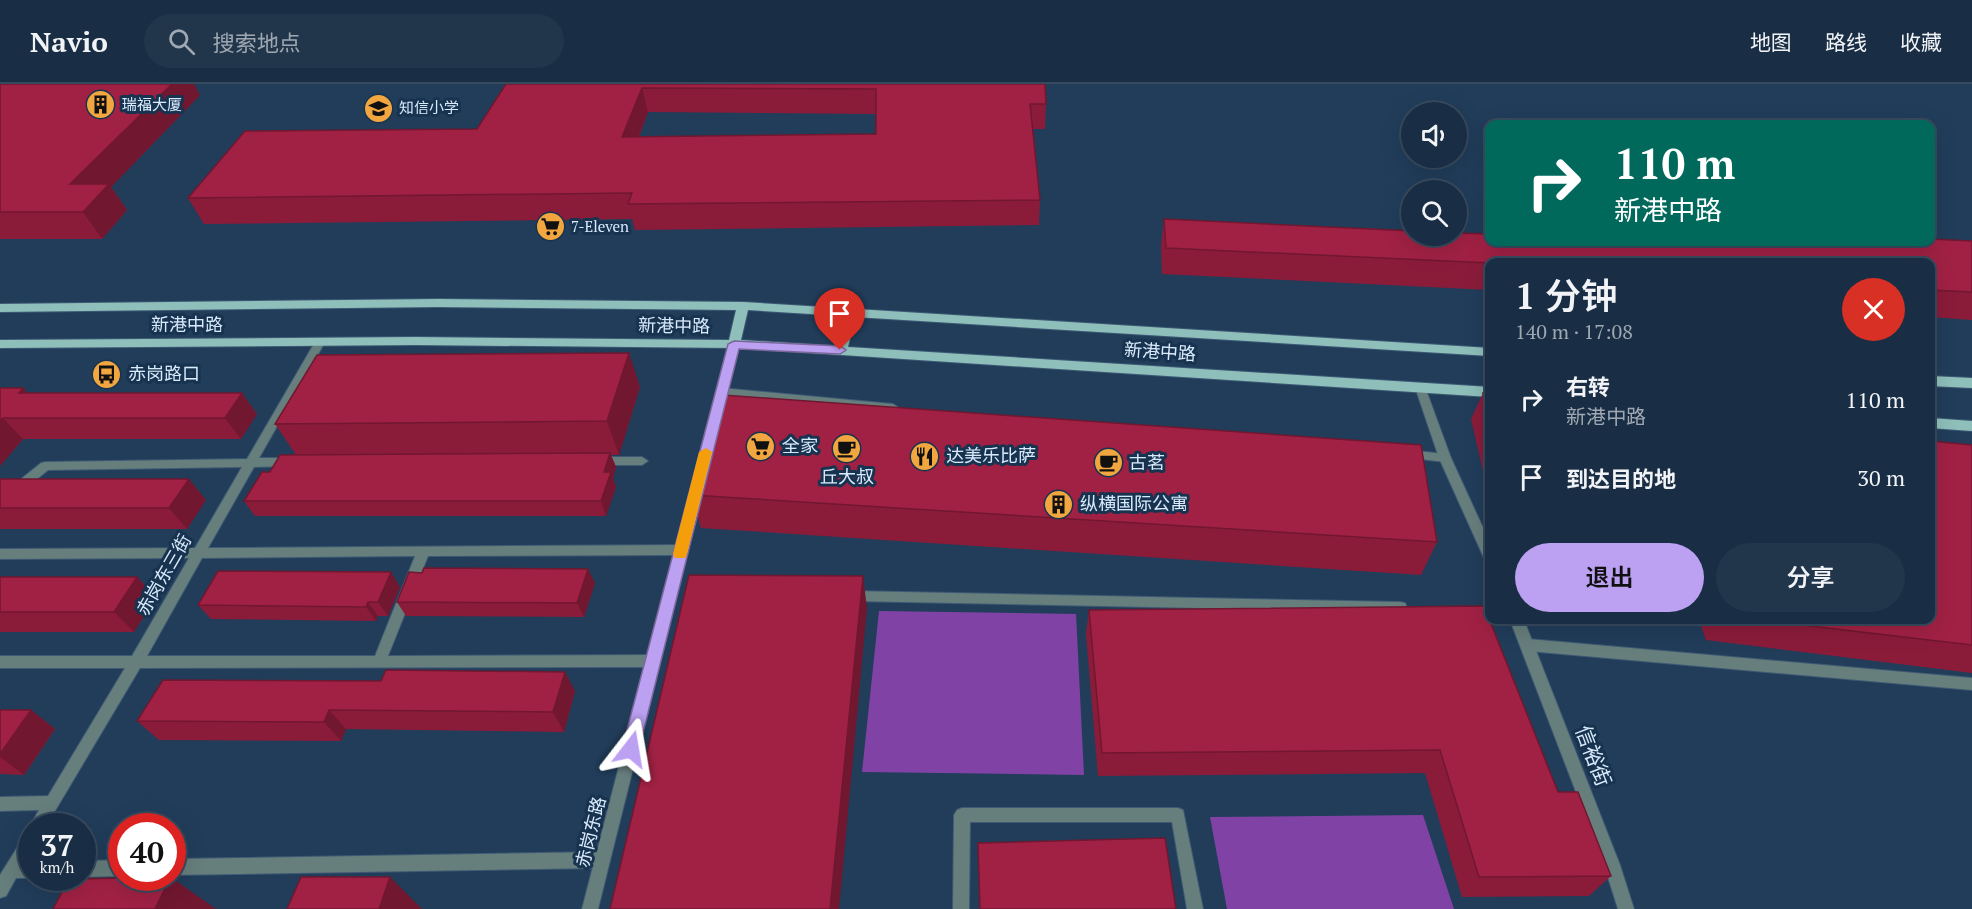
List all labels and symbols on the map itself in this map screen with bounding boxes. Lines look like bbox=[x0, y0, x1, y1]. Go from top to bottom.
building icon: 瑞福大厦 bbox=[85, 89, 117, 121]
school or university icon: 知信小学 bbox=[362, 92, 394, 124]
place label: 瑞福大厦 bbox=[122, 94, 182, 114]
place label: 知信小学 bbox=[399, 97, 459, 117]
supermarket icon: 7-Eleven bbox=[534, 211, 566, 243]
place label: 7-Eleven bbox=[571, 216, 629, 236]
pin bbox=[814, 288, 865, 350]
street label: 新港中路 bbox=[151, 312, 223, 336]
street label: 新港中路 bbox=[638, 312, 710, 338]
street label: 新港中路 bbox=[1123, 337, 1197, 365]
bus stop icon: 赤岗路口 bbox=[91, 358, 123, 390]
place label: 赤岗路口 bbox=[128, 361, 200, 385]
supermarket icon: 全家 bbox=[745, 430, 777, 462]
cafe icon: 丘大叔 bbox=[831, 432, 863, 464]
place label: 全家 bbox=[782, 433, 818, 457]
restaurant icon: 达美乐比萨 bbox=[909, 440, 941, 472]
place label: 达美乐比萨 bbox=[946, 443, 1036, 467]
cafe icon: 古茗 bbox=[1092, 447, 1124, 479]
place label: 古茗 bbox=[1129, 450, 1165, 474]
place label: 丘大叔 bbox=[820, 464, 874, 488]
building icon: 纵横国际公寓 bbox=[1043, 488, 1075, 520]
place label: 纵横国际公寓 bbox=[1080, 491, 1188, 515]
street label: 赤岗东三街 bbox=[130, 530, 196, 619]
position arrow bbox=[599, 717, 663, 781]
street label: 信裕街 bbox=[1570, 721, 1618, 790]
street label: 赤岗东路 bbox=[570, 794, 610, 870]
speed limit sign: 40 bbox=[108, 813, 186, 891]

